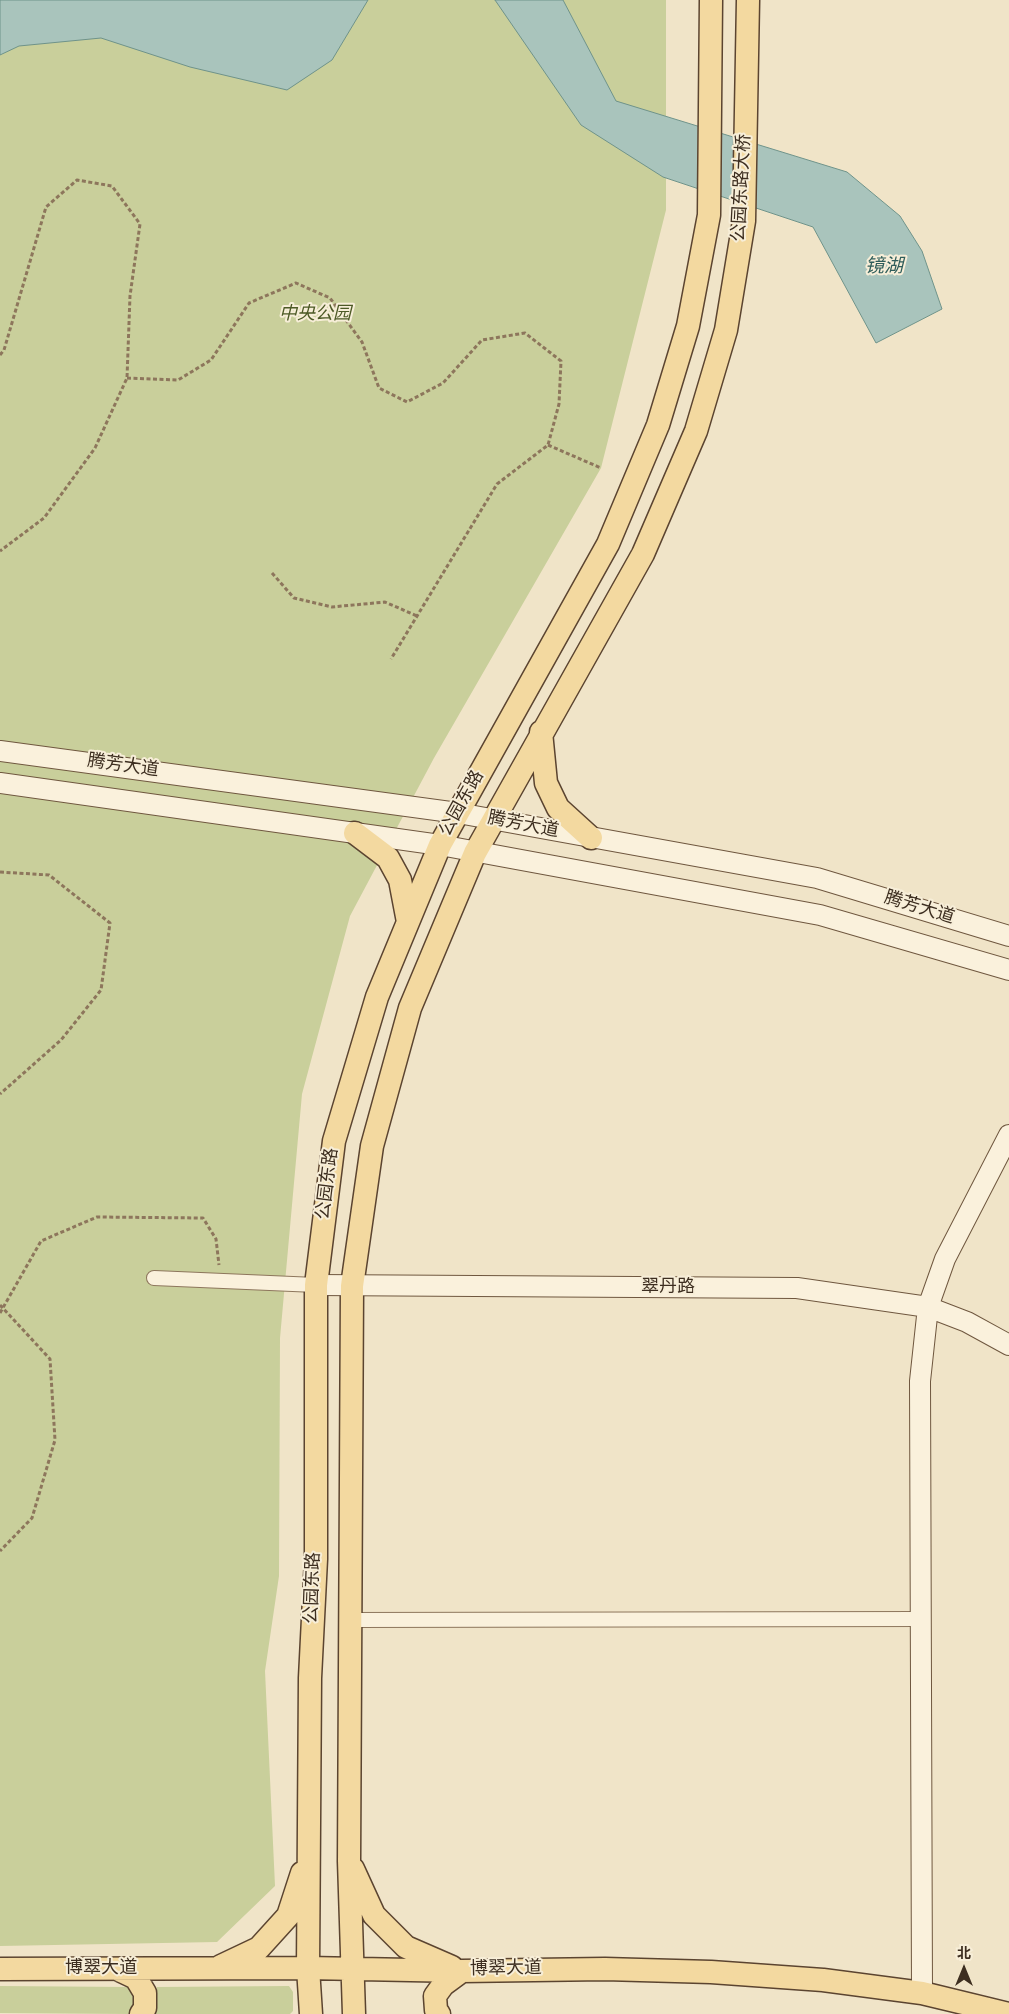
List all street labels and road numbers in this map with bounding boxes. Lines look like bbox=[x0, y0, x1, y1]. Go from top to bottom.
street label: 公园东路大桥 bbox=[729, 134, 757, 242]
street label: 腾芳大道 bbox=[86, 751, 160, 783]
street label: 公园东路 bbox=[436, 767, 490, 841]
street label: 腾芳大道 bbox=[486, 809, 560, 843]
street label: 腾芳大道 bbox=[881, 888, 957, 930]
street label: 公园东路 bbox=[314, 1147, 344, 1221]
street label: 翠丹路 bbox=[641, 1277, 695, 1299]
street label: 公园东路 bbox=[302, 1552, 326, 1624]
street label: 博翠大道 bbox=[65, 1958, 137, 1980]
street label: 博翠大道 bbox=[470, 1959, 542, 1981]

